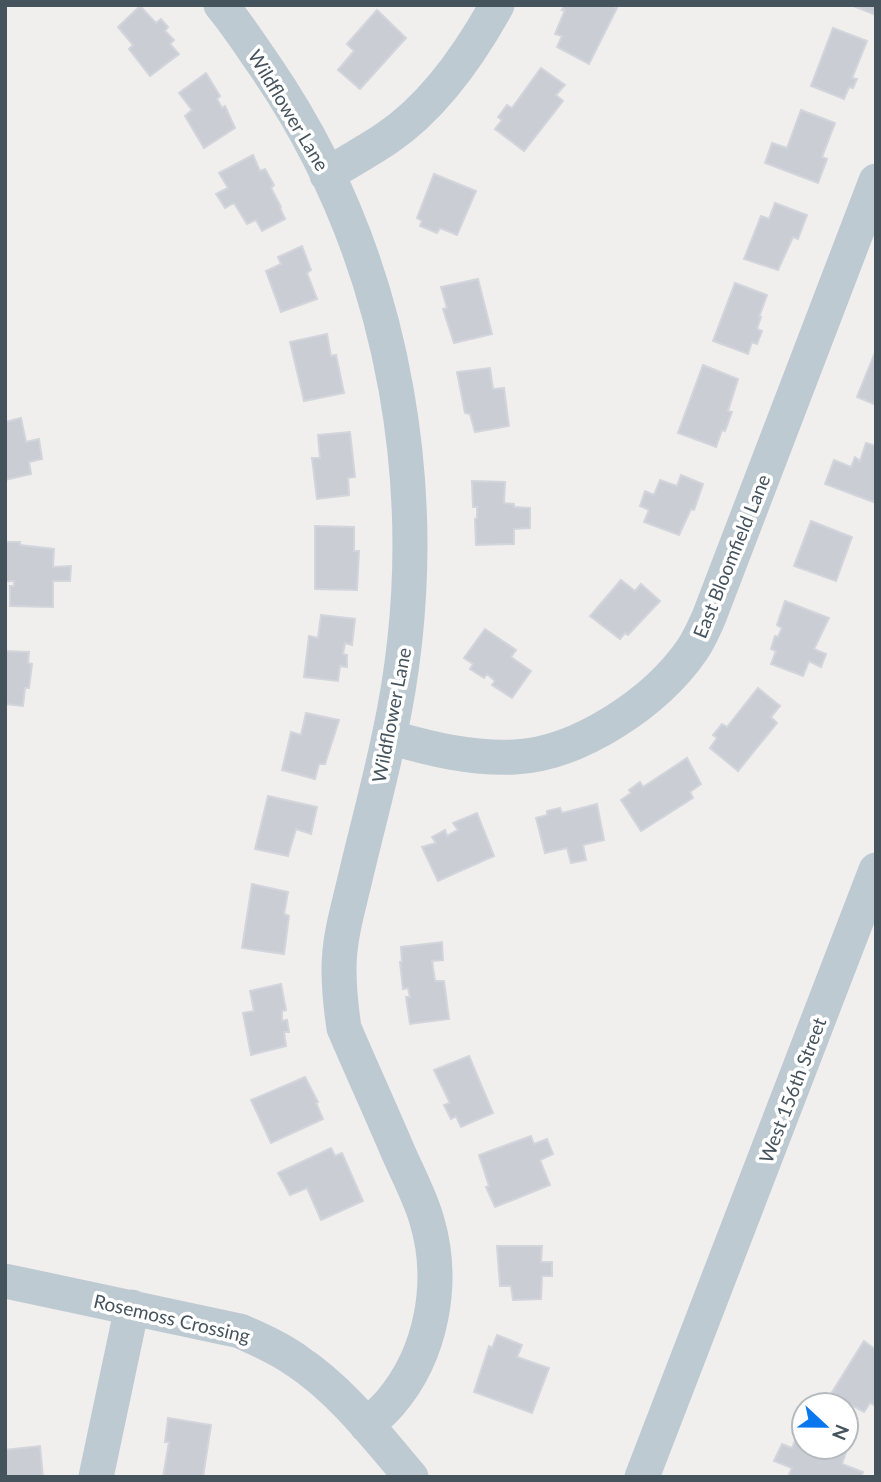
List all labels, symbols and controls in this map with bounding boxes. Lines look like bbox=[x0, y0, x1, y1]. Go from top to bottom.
street label: Wildflower Lane bbox=[244, 45, 334, 175]
street label: East Bloomfield Lane bbox=[688, 471, 774, 641]
street label: Wildflower Lane bbox=[367, 645, 415, 785]
street label: West 156th Street bbox=[754, 1014, 830, 1166]
street label: Rosemoss Crossing bbox=[92, 1289, 252, 1347]
north arrow bbox=[790, 1391, 860, 1461]
text: N bbox=[828, 1421, 855, 1444]

